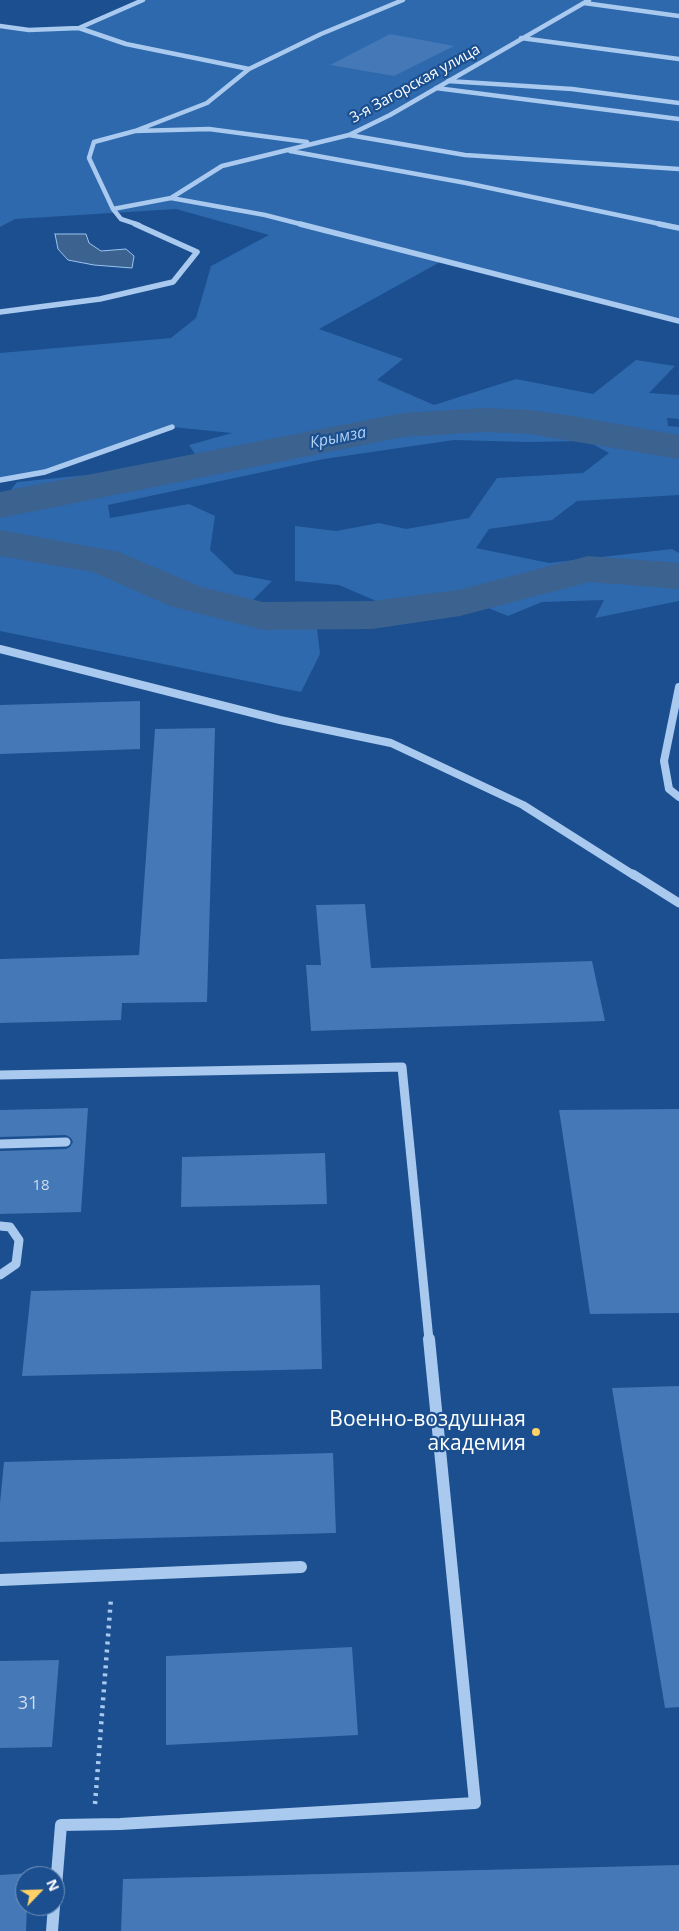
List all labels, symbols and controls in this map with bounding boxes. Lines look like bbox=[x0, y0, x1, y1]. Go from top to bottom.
street label: 3-я Загорская улица bbox=[347, 41, 483, 127]
water label: Крымза bbox=[308, 423, 368, 453]
house number: 18 bbox=[32, 1177, 50, 1195]
place label: Военно-воздушная академия bbox=[329, 1407, 526, 1457]
marker: Военно-воздушная академия bbox=[530, 1426, 542, 1438]
house number: 31 bbox=[18, 1693, 38, 1715]
north arrow bbox=[15, 1866, 65, 1916]
text: N bbox=[42, 1876, 64, 1894]

